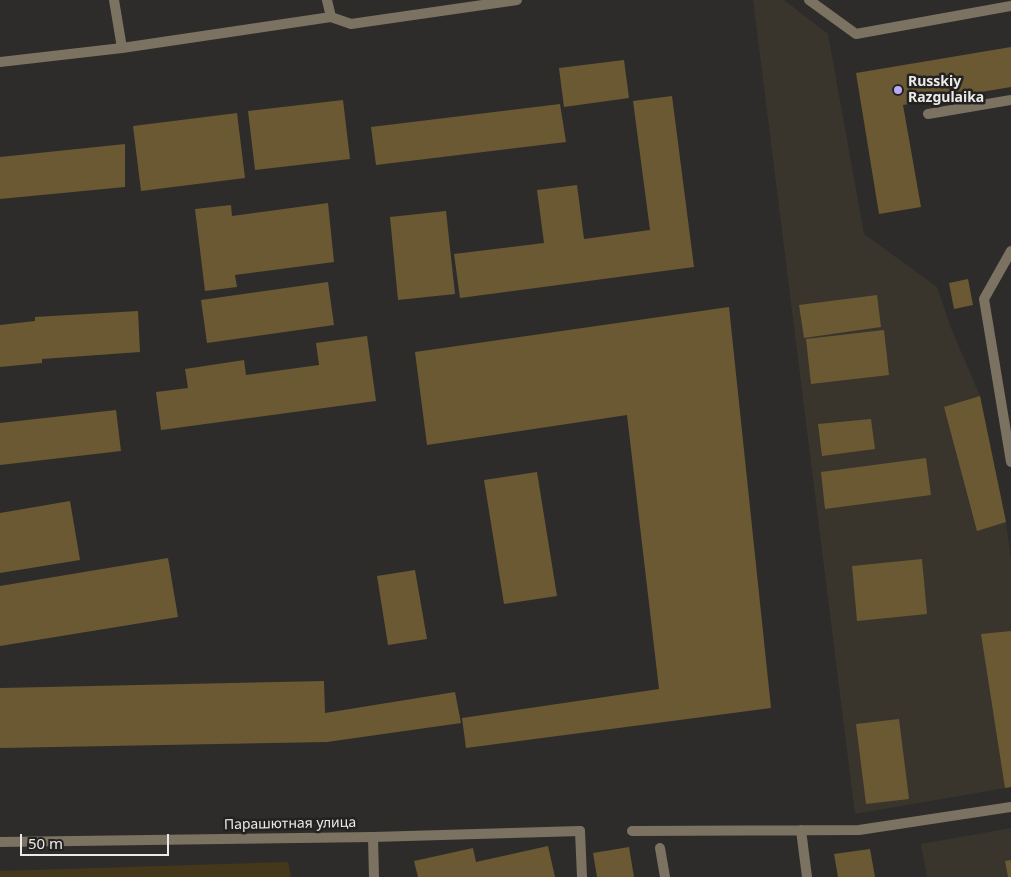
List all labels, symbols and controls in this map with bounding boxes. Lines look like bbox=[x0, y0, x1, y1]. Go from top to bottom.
place label: Russkiy Razgulaika bbox=[908, 74, 984, 106]
marker: Russkiy Razgulaika bbox=[892, 84, 904, 96]
street label: Парашютная улица bbox=[224, 814, 356, 834]
scale bar bbox=[22, 824, 171, 856]
text: 50 m bbox=[28, 833, 63, 853]

